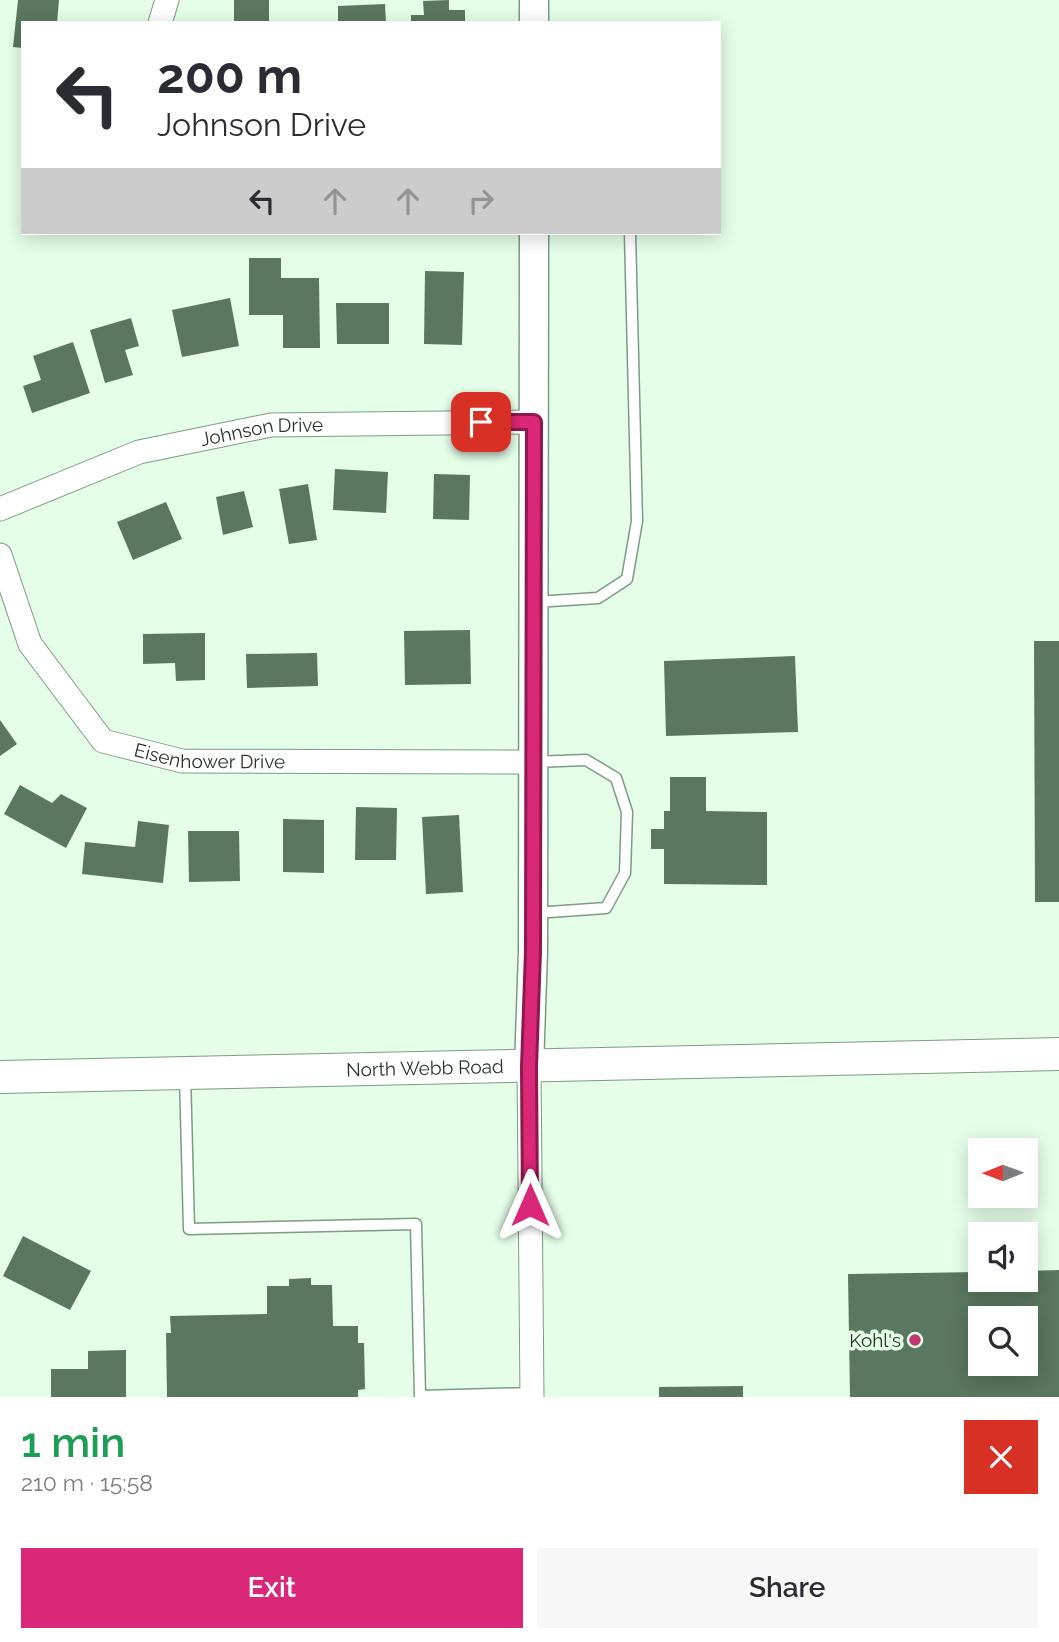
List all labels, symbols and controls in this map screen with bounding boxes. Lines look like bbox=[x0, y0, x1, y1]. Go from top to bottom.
text: 200 m bbox=[157, 47, 302, 104]
icon: left bbox=[42, 49, 133, 140]
text: Johnson Drive bbox=[157, 106, 366, 143]
icon: left bbox=[243, 182, 281, 220]
icon: ahead bbox=[316, 182, 354, 220]
icon: ahead bbox=[389, 182, 427, 220]
icon: right bbox=[462, 182, 500, 220]
pin bbox=[451, 392, 511, 452]
icon: arrive bbox=[462, 403, 500, 441]
street label: Johnson Drive bbox=[198, 413, 323, 450]
street label: Eisenhower Drive bbox=[132, 738, 285, 772]
street label: North Webb Road bbox=[346, 1055, 504, 1080]
north arrow bbox=[968, 1138, 1038, 1208]
map controls bbox=[968, 1138, 1038, 1376]
position arrow bbox=[493, 1168, 567, 1242]
button: sound bbox=[968, 1222, 1038, 1292]
button: search bbox=[968, 1306, 1038, 1376]
place label: Kohl's bbox=[849, 1329, 901, 1351]
marker: Kohl's bbox=[907, 1332, 923, 1348]
text: 1 min bbox=[21, 1418, 125, 1467]
button: close bbox=[964, 1420, 1038, 1494]
text: 210 m · 15:58 bbox=[21, 1469, 153, 1496]
button: Exit bbox=[21, 1548, 523, 1628]
button: Share bbox=[537, 1548, 1038, 1628]

